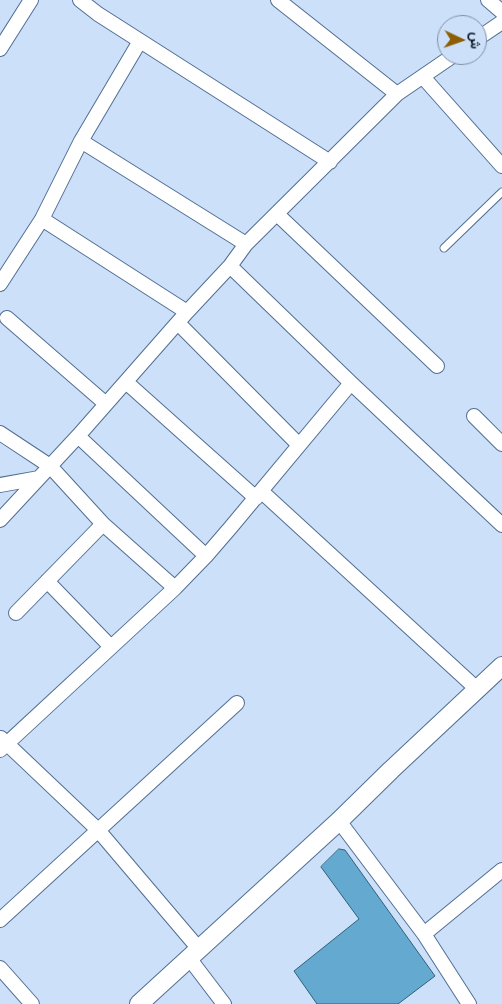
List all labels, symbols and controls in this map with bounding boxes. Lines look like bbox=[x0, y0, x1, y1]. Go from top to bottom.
north arrow bbox=[437, 15, 487, 65]
text: ش bbox=[468, 32, 484, 50]

